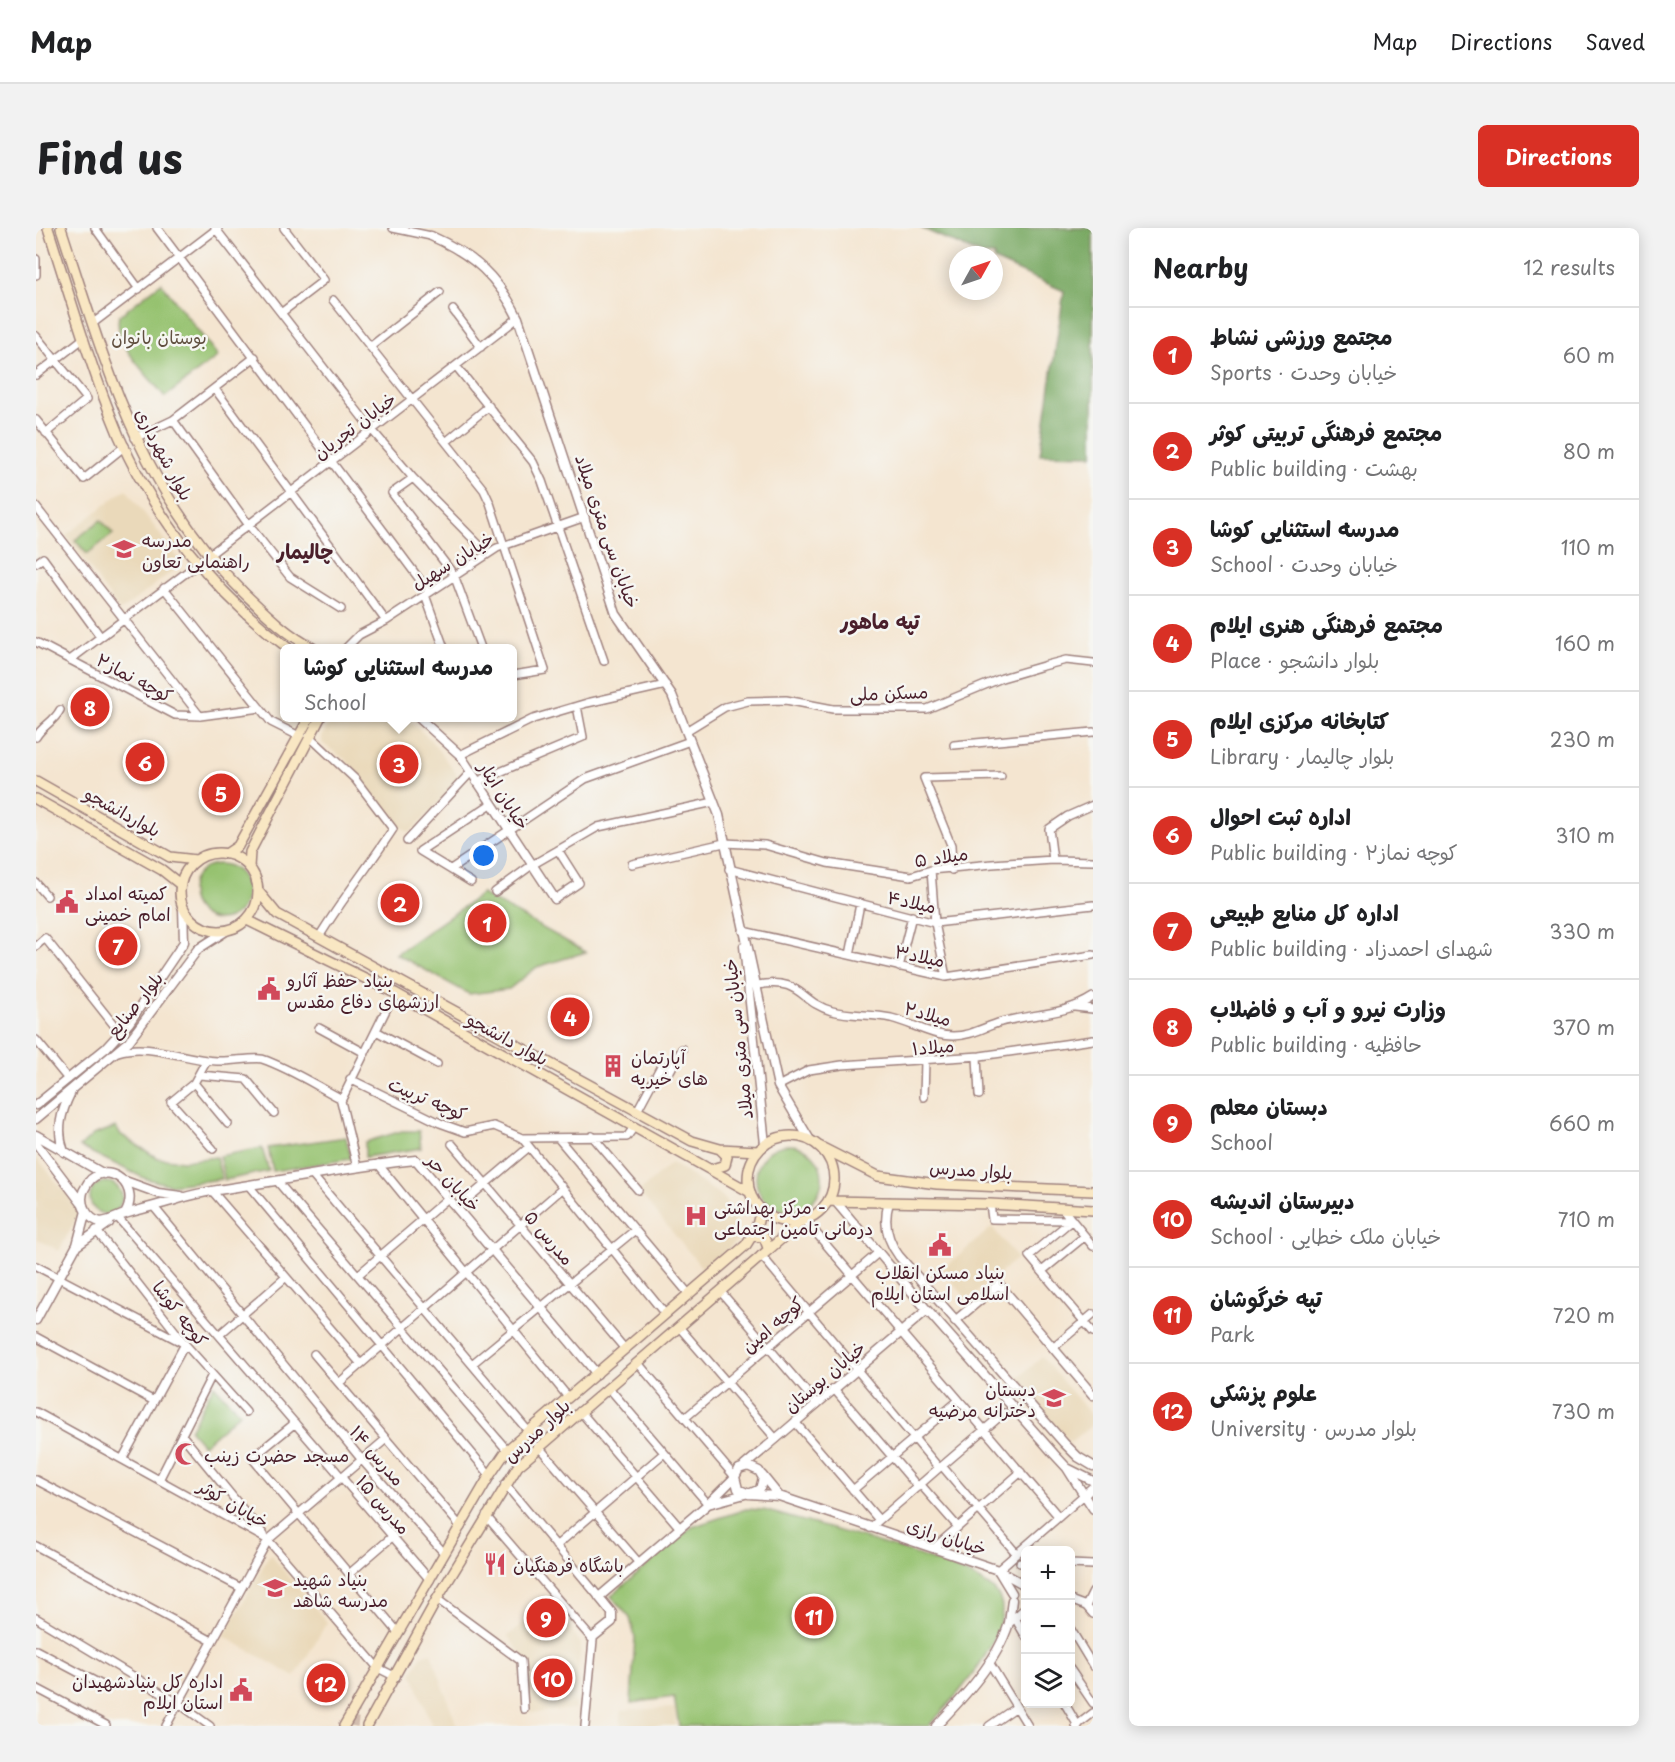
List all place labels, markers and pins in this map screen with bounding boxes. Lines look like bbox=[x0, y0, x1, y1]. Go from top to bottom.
place label: مدرسه راهنمایی تعاون bbox=[142, 526, 250, 574]
school or university icon: مدرسه راهنمایی تعاون bbox=[111, 536, 137, 562]
pin: 8 bbox=[70, 684, 110, 730]
pin: 6 bbox=[126, 740, 164, 784]
pin: 3 bbox=[380, 742, 418, 786]
pin: 5 bbox=[202, 770, 240, 816]
place label: کمیته امداد امام خمینی bbox=[85, 879, 171, 929]
pin: 2 bbox=[380, 880, 420, 926]
public building icon: کمیته امداد امام خمینی bbox=[54, 889, 80, 915]
pin: 1 bbox=[468, 900, 506, 946]
pin: 7 bbox=[98, 924, 137, 968]
place label: بنیاد حفظ آثارو ارزشهای دفاع مقدس bbox=[285, 966, 439, 1014]
public building icon: بنیاد حفظ آثارو ارزشهای دفاع مقدس bbox=[256, 976, 282, 1002]
pin: 4 bbox=[550, 994, 590, 1040]
place label: آپارتمان های خیریه bbox=[631, 1043, 708, 1091]
building icon: آپارتمان های خیریه bbox=[600, 1053, 626, 1079]
place label: مرکز بهداشتی - درمانی تامین اجتماعی bbox=[714, 1193, 873, 1241]
hospital icon: مرکز بهداشتی - درمانی تامین اجتماعی bbox=[683, 1203, 709, 1229]
public building icon: بنیاد مسکن انقلاب اسلامی استان ایلام bbox=[927, 1232, 953, 1258]
place label: بنیاد مسکن انقلاب اسلامی استان ایلام bbox=[871, 1258, 1009, 1308]
place label: دبستان دخترانه مرضیه bbox=[929, 1375, 1036, 1423]
school or university icon: دبستان دخترانه مرضیه bbox=[1041, 1385, 1067, 1411]
mosque icon: مسجد حضرت زینب bbox=[173, 1441, 199, 1467]
place label: مسجد حضرت زینب bbox=[204, 1441, 349, 1468]
restaurant icon: باشگاه فرهنگیان bbox=[482, 1551, 508, 1577]
place label: باشگاه فرهنگیان bbox=[513, 1551, 624, 1578]
place label: بنیاد شهید مدرسه شاهد bbox=[293, 1565, 388, 1613]
school or university icon: بنیاد شهید مدرسه شاهد bbox=[262, 1575, 288, 1601]
pin: 11 bbox=[794, 1594, 834, 1638]
pin: 9 bbox=[526, 1596, 566, 1640]
pin: 10 bbox=[534, 1656, 572, 1700]
pin: 12 bbox=[306, 1660, 346, 1706]
place label: اداره کل بنیادشهیدان استان ایلام bbox=[72, 1667, 223, 1717]
public building icon: اداره کل بنیادشهیدان استان ایلام bbox=[228, 1677, 254, 1703]

